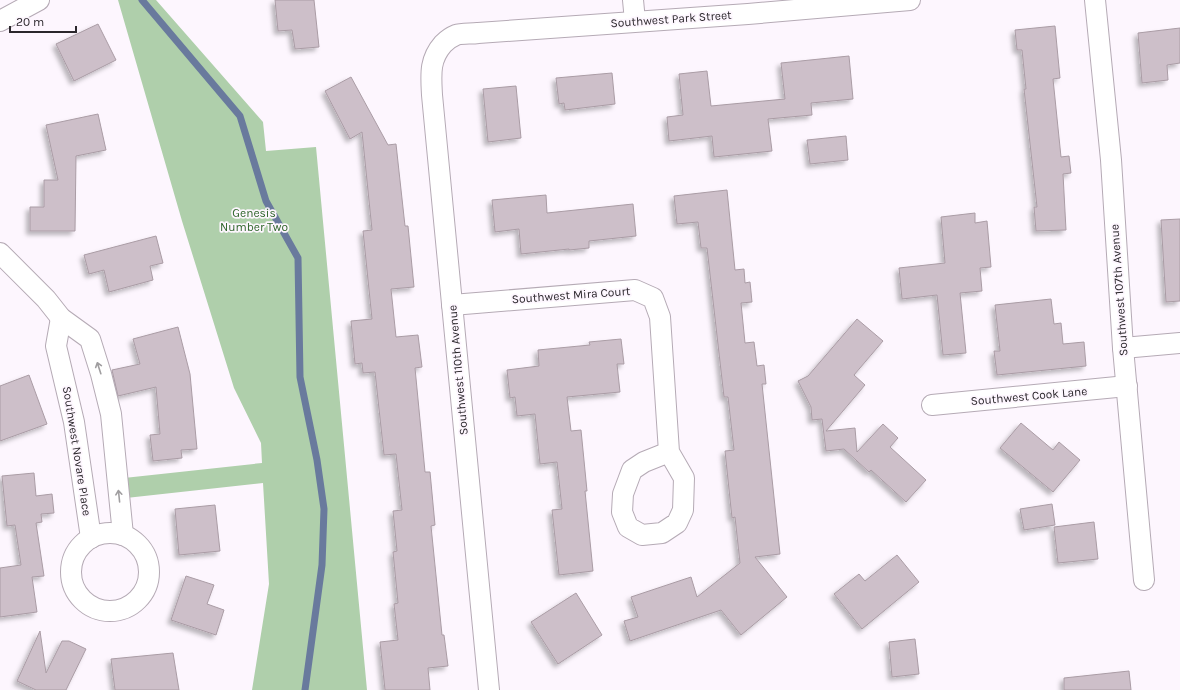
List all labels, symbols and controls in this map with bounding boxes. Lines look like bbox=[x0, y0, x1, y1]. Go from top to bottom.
scale bar bbox=[10, 8, 76, 34]
street label: Southwest Park Street bbox=[610, 8, 733, 30]
text: 20 m bbox=[16, 15, 44, 29]
park label: Genesis Number Two bbox=[220, 206, 288, 234]
street label: Southwest 107th Avenue bbox=[1107, 224, 1131, 356]
street label: Southwest Mira Court bbox=[511, 284, 631, 306]
street label: Southwest 110th Avenue bbox=[445, 304, 471, 436]
one-way arrow bbox=[95, 363, 103, 375]
street label: Southwest Cook Lane bbox=[970, 384, 1088, 408]
street label: Southwest Novare Place bbox=[60, 385, 94, 517]
one-way arrow bbox=[116, 490, 123, 503]

